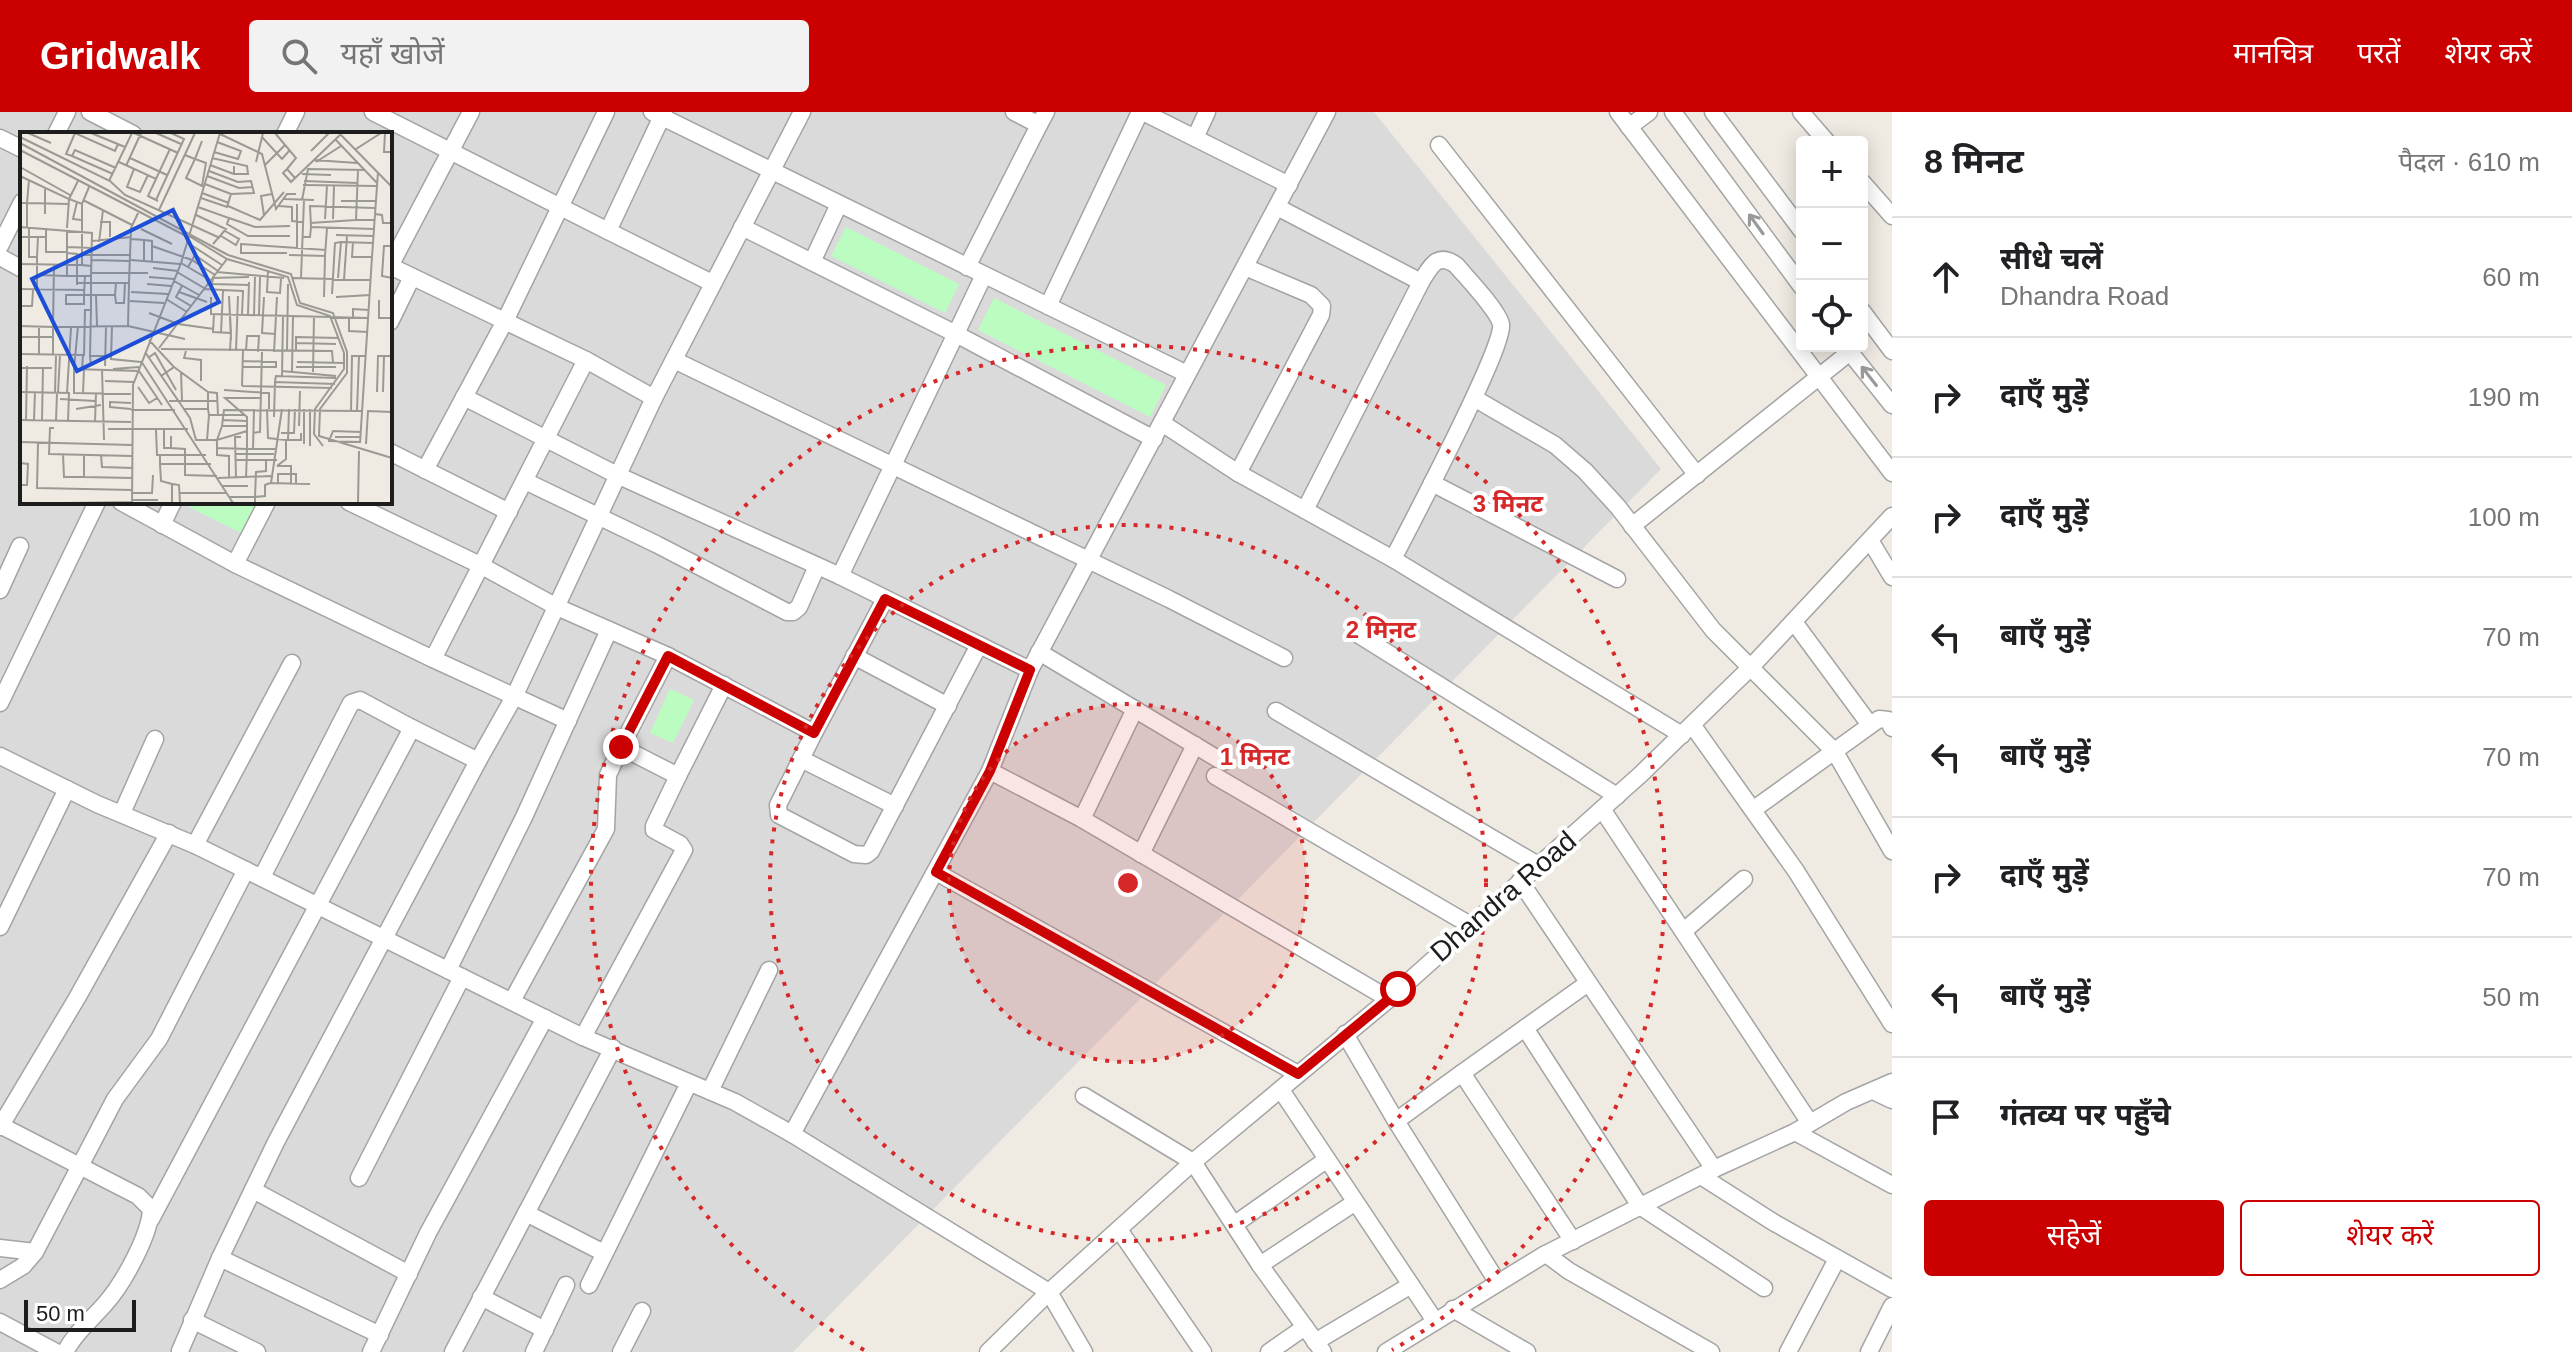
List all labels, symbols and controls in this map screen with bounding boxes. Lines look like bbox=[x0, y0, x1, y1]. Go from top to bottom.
search box bbox=[249, 20, 809, 92]
icon: search bbox=[277, 34, 321, 78]
text: Gridwalk bbox=[40, 35, 201, 77]
text: यहाँ खोजें bbox=[341, 37, 445, 70]
text: मानचित्र bbox=[2233, 38, 2313, 69]
text: परतें bbox=[2357, 38, 2401, 69]
text: शेयर करें bbox=[2445, 38, 2532, 69]
inset map bbox=[20, 132, 392, 504]
map controls bbox=[1796, 136, 1868, 352]
button: + bbox=[1796, 136, 1868, 208]
text: 8 मिनट bbox=[1924, 142, 2024, 180]
text: पैदल · 610 m bbox=[2398, 147, 2540, 177]
button: − bbox=[1796, 208, 1868, 280]
one-way arrow bbox=[1747, 214, 1764, 236]
text: सीधे चलें bbox=[2000, 242, 2103, 275]
icon: ahead bbox=[1924, 255, 1968, 299]
text: 60 m bbox=[2482, 262, 2540, 292]
button: locate bbox=[1796, 280, 1868, 352]
text: Dhandra Road bbox=[2000, 281, 2169, 311]
one-way arrow bbox=[1860, 366, 1877, 387]
icon: right bbox=[1924, 375, 1968, 419]
text: दाएँ मुड़ें bbox=[2000, 378, 2089, 411]
text: 190 m bbox=[2468, 382, 2540, 412]
text: 3 मिनट bbox=[1473, 490, 1544, 517]
icon: right bbox=[1924, 495, 1968, 539]
text: दाएँ मुड़ें bbox=[2000, 498, 2089, 531]
text: 100 m bbox=[2468, 502, 2540, 532]
icon: left bbox=[1924, 615, 1968, 659]
text: 2 मिनट bbox=[1346, 616, 1417, 643]
text: बाएँ मुड़ें bbox=[2000, 618, 2091, 651]
text: 70 m bbox=[2482, 622, 2540, 652]
route end bbox=[603, 729, 639, 765]
icon: left bbox=[1924, 735, 1968, 779]
text: बाएँ मुड़ें bbox=[2000, 738, 2091, 771]
text: 70 m bbox=[2482, 742, 2540, 772]
text: 1 मिनट bbox=[1220, 743, 1291, 770]
street label: Dhandra Road bbox=[1424, 825, 1582, 968]
icon: right bbox=[1924, 855, 1968, 899]
text: दाएँ मुड़ें bbox=[2000, 858, 2089, 891]
text: 70 m bbox=[2482, 862, 2540, 892]
centre of rings bbox=[1114, 869, 1142, 897]
route start bbox=[1380, 971, 1416, 1007]
icon: left bbox=[1924, 975, 1968, 1019]
text: बाएँ मुड़ें bbox=[2000, 978, 2091, 1011]
text: 50 m bbox=[2482, 982, 2540, 1012]
icon: arrive bbox=[1924, 1095, 1968, 1139]
text: गंतव्य पर पहुँचे bbox=[2000, 1098, 2171, 1131]
button: सहेजें bbox=[1924, 1200, 2224, 1276]
button: शेयर करें bbox=[2240, 1200, 2540, 1276]
scale bar bbox=[24, 1296, 136, 1332]
text: 50 m bbox=[36, 1301, 85, 1326]

